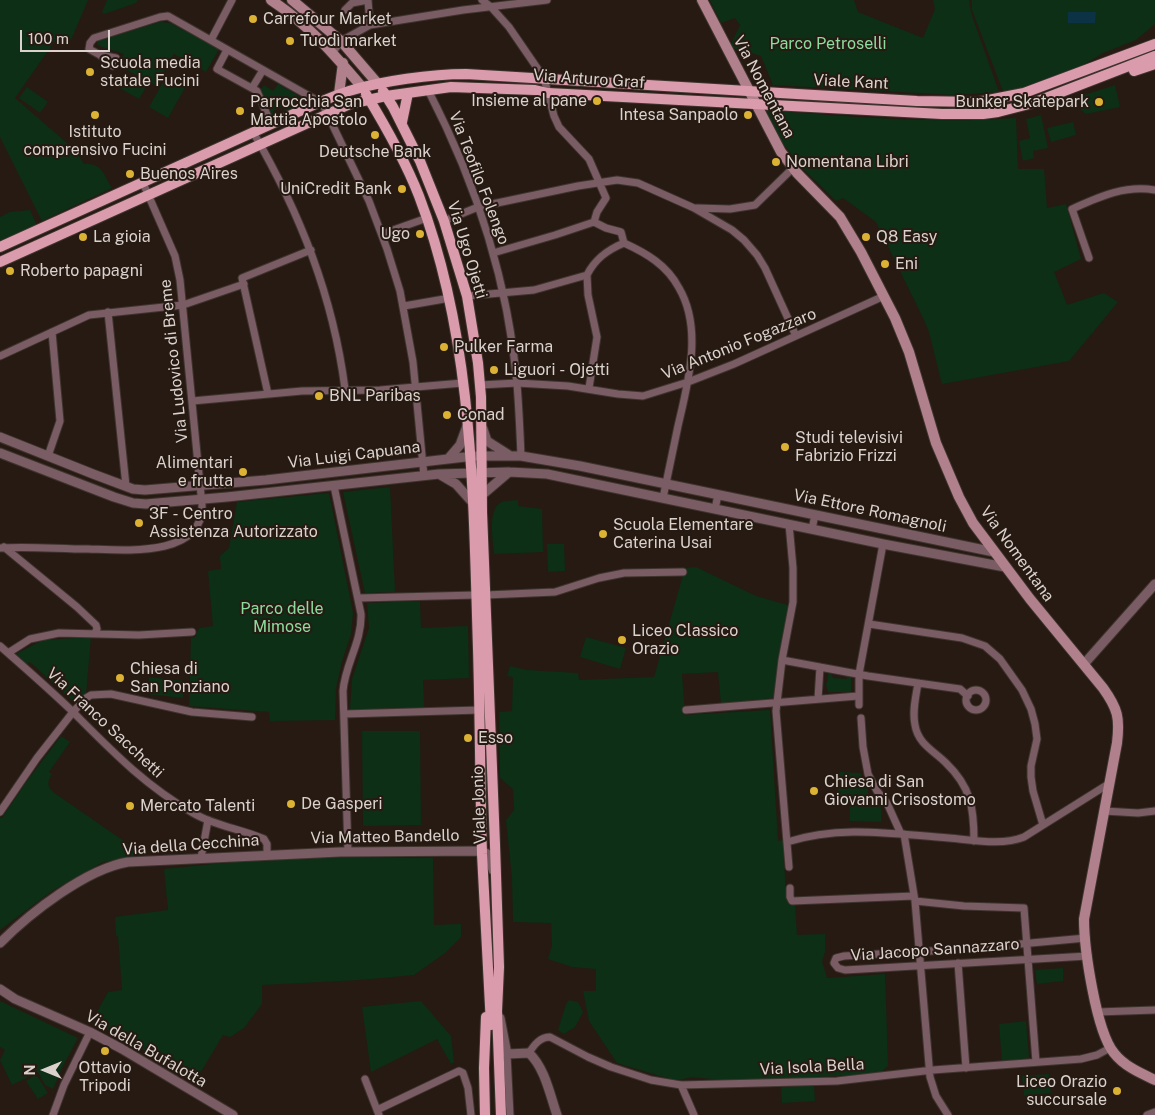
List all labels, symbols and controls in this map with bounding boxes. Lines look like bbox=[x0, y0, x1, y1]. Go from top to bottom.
place label: Carrefour Market bbox=[263, 9, 391, 29]
marker: Carrefour Market bbox=[247, 13, 259, 25]
scale bar bbox=[22, 20, 112, 52]
text: 100 m bbox=[28, 30, 69, 47]
place label: Tuodì market bbox=[300, 31, 397, 51]
street label: Via Nomentana bbox=[729, 32, 799, 142]
park label: Parco Petroselli bbox=[769, 34, 887, 54]
marker: Tuodì market bbox=[284, 35, 296, 47]
place label: Scuola media statale Fucini bbox=[100, 53, 201, 91]
marker: Scuola media statale Fucini bbox=[84, 66, 96, 78]
street label: Via Arturo Graf bbox=[532, 66, 646, 92]
street label: Viale Kant bbox=[813, 70, 889, 94]
place label: Insieme al pane bbox=[471, 91, 587, 111]
place label: Parrocchia San Mattia Apostolo bbox=[250, 92, 367, 130]
place label: Bunker Skatepark bbox=[955, 92, 1089, 112]
marker: Insieme al pane bbox=[591, 95, 603, 107]
marker: Bunker Skatepark bbox=[1093, 96, 1105, 108]
marker: Parrocchia San Mattia Apostolo bbox=[234, 105, 246, 117]
place label: Intesa Sanpaolo bbox=[619, 105, 738, 125]
marker: Istituto comprensivo Fucini bbox=[89, 109, 101, 121]
street label: Via Teofilo Folengo bbox=[445, 109, 513, 247]
marker: Intesa Sanpaolo bbox=[742, 109, 754, 121]
place label: Istituto comprensivo Fucini bbox=[24, 122, 166, 160]
marker: Deutsche Bank bbox=[369, 129, 381, 141]
place label: Deutsche Bank bbox=[319, 142, 431, 162]
place label: Nomentana Libri bbox=[786, 152, 909, 172]
marker: Nomentana Libri bbox=[770, 156, 782, 168]
place label: Buenos Aires bbox=[140, 164, 238, 184]
marker: Buenos Aires bbox=[124, 168, 136, 180]
place label: UniCredit Bank bbox=[280, 179, 392, 199]
marker: UniCredit Bank bbox=[396, 183, 408, 195]
street label: Via Ugo Ojetti bbox=[443, 199, 491, 301]
place label: Ugo bbox=[380, 224, 410, 244]
place label: La gioia bbox=[93, 227, 150, 247]
place label: Q8 Easy bbox=[876, 227, 937, 247]
marker: Ugo bbox=[414, 228, 426, 240]
marker: La gioia bbox=[77, 231, 89, 243]
marker: Q8 Easy bbox=[860, 231, 872, 243]
place label: Eni bbox=[895, 254, 918, 274]
marker: Eni bbox=[879, 258, 891, 270]
place label: Roberto papagni bbox=[20, 261, 143, 281]
marker: Roberto papagni bbox=[4, 265, 16, 277]
street label: Via Ludovico di Breme bbox=[156, 278, 192, 444]
street label: Via Antonio Fogazzaro bbox=[659, 304, 819, 384]
place label: Pulker Farma bbox=[454, 337, 553, 357]
marker: Pulker Farma bbox=[438, 341, 450, 353]
place label: Liguori - Ojetti bbox=[504, 360, 610, 380]
marker: Liguori - Ojetti bbox=[488, 364, 500, 376]
place label: BNL Paribas bbox=[329, 386, 421, 406]
marker: BNL Paribas bbox=[313, 390, 325, 402]
place label: Conad bbox=[457, 405, 505, 425]
marker: Conad bbox=[441, 409, 453, 421]
place label: Studi televisivi Fabrizio Frizzi bbox=[795, 428, 903, 466]
street label: Via Luigi Capuana bbox=[287, 437, 421, 473]
marker: Studi televisivi Fabrizio Frizzi bbox=[779, 441, 791, 453]
place label: Alimentari e frutta bbox=[156, 453, 233, 491]
marker: Alimentari e frutta bbox=[237, 466, 249, 478]
street label: Via Ettore Romagnoli bbox=[792, 485, 948, 537]
street label: Via Nomentana bbox=[976, 503, 1058, 605]
place label: 3F - Centro Assistenza Autorizzato bbox=[149, 504, 318, 542]
place label: Scuola Elementare Caterina Usai bbox=[613, 515, 753, 553]
marker: 3F - Centro Assistenza Autorizzato bbox=[133, 517, 145, 529]
marker: Scuola Elementare Caterina Usai bbox=[597, 528, 609, 540]
park label: Parco delle Mimose bbox=[240, 599, 324, 637]
place label: Liceo Classico Orazio bbox=[632, 621, 738, 659]
marker: Liceo Classico Orazio bbox=[616, 634, 628, 646]
place label: Chiesa di San Ponziano bbox=[130, 659, 230, 697]
street label: Via Franco Sacchetti bbox=[43, 664, 167, 782]
marker: Chiesa di San Ponziano bbox=[114, 672, 126, 684]
place label: Esso bbox=[478, 728, 513, 748]
marker: Esso bbox=[462, 732, 474, 744]
street label: Viale Jonio bbox=[468, 765, 490, 845]
place label: Chiesa di San Giovanni Crisostomo bbox=[824, 772, 976, 810]
marker: Chiesa di San Giovanni Crisostomo bbox=[808, 785, 820, 797]
place label: De Gasperi bbox=[301, 794, 382, 814]
place label: Mercato Talenti bbox=[140, 796, 255, 816]
marker: De Gasperi bbox=[285, 798, 297, 810]
marker: Mercato Talenti bbox=[124, 800, 136, 812]
street label: Via Matteo Bandello bbox=[310, 826, 460, 848]
street label: Via della Cecchina bbox=[122, 831, 260, 859]
street label: Via Jacopo Sannazzaro bbox=[850, 935, 1020, 965]
street label: Via della Bufalotta bbox=[82, 1006, 210, 1092]
north arrow bbox=[20, 1045, 70, 1095]
marker: Ottavio Tripodi bbox=[99, 1045, 111, 1057]
street label: Via Isola Bella bbox=[759, 1055, 865, 1079]
place label: Ottavio Tripodi bbox=[79, 1058, 131, 1096]
text: N bbox=[22, 1065, 38, 1075]
place label: Liceo Orazio succursale bbox=[1016, 1072, 1107, 1110]
marker: Liceo Orazio succursale bbox=[1111, 1085, 1123, 1097]

